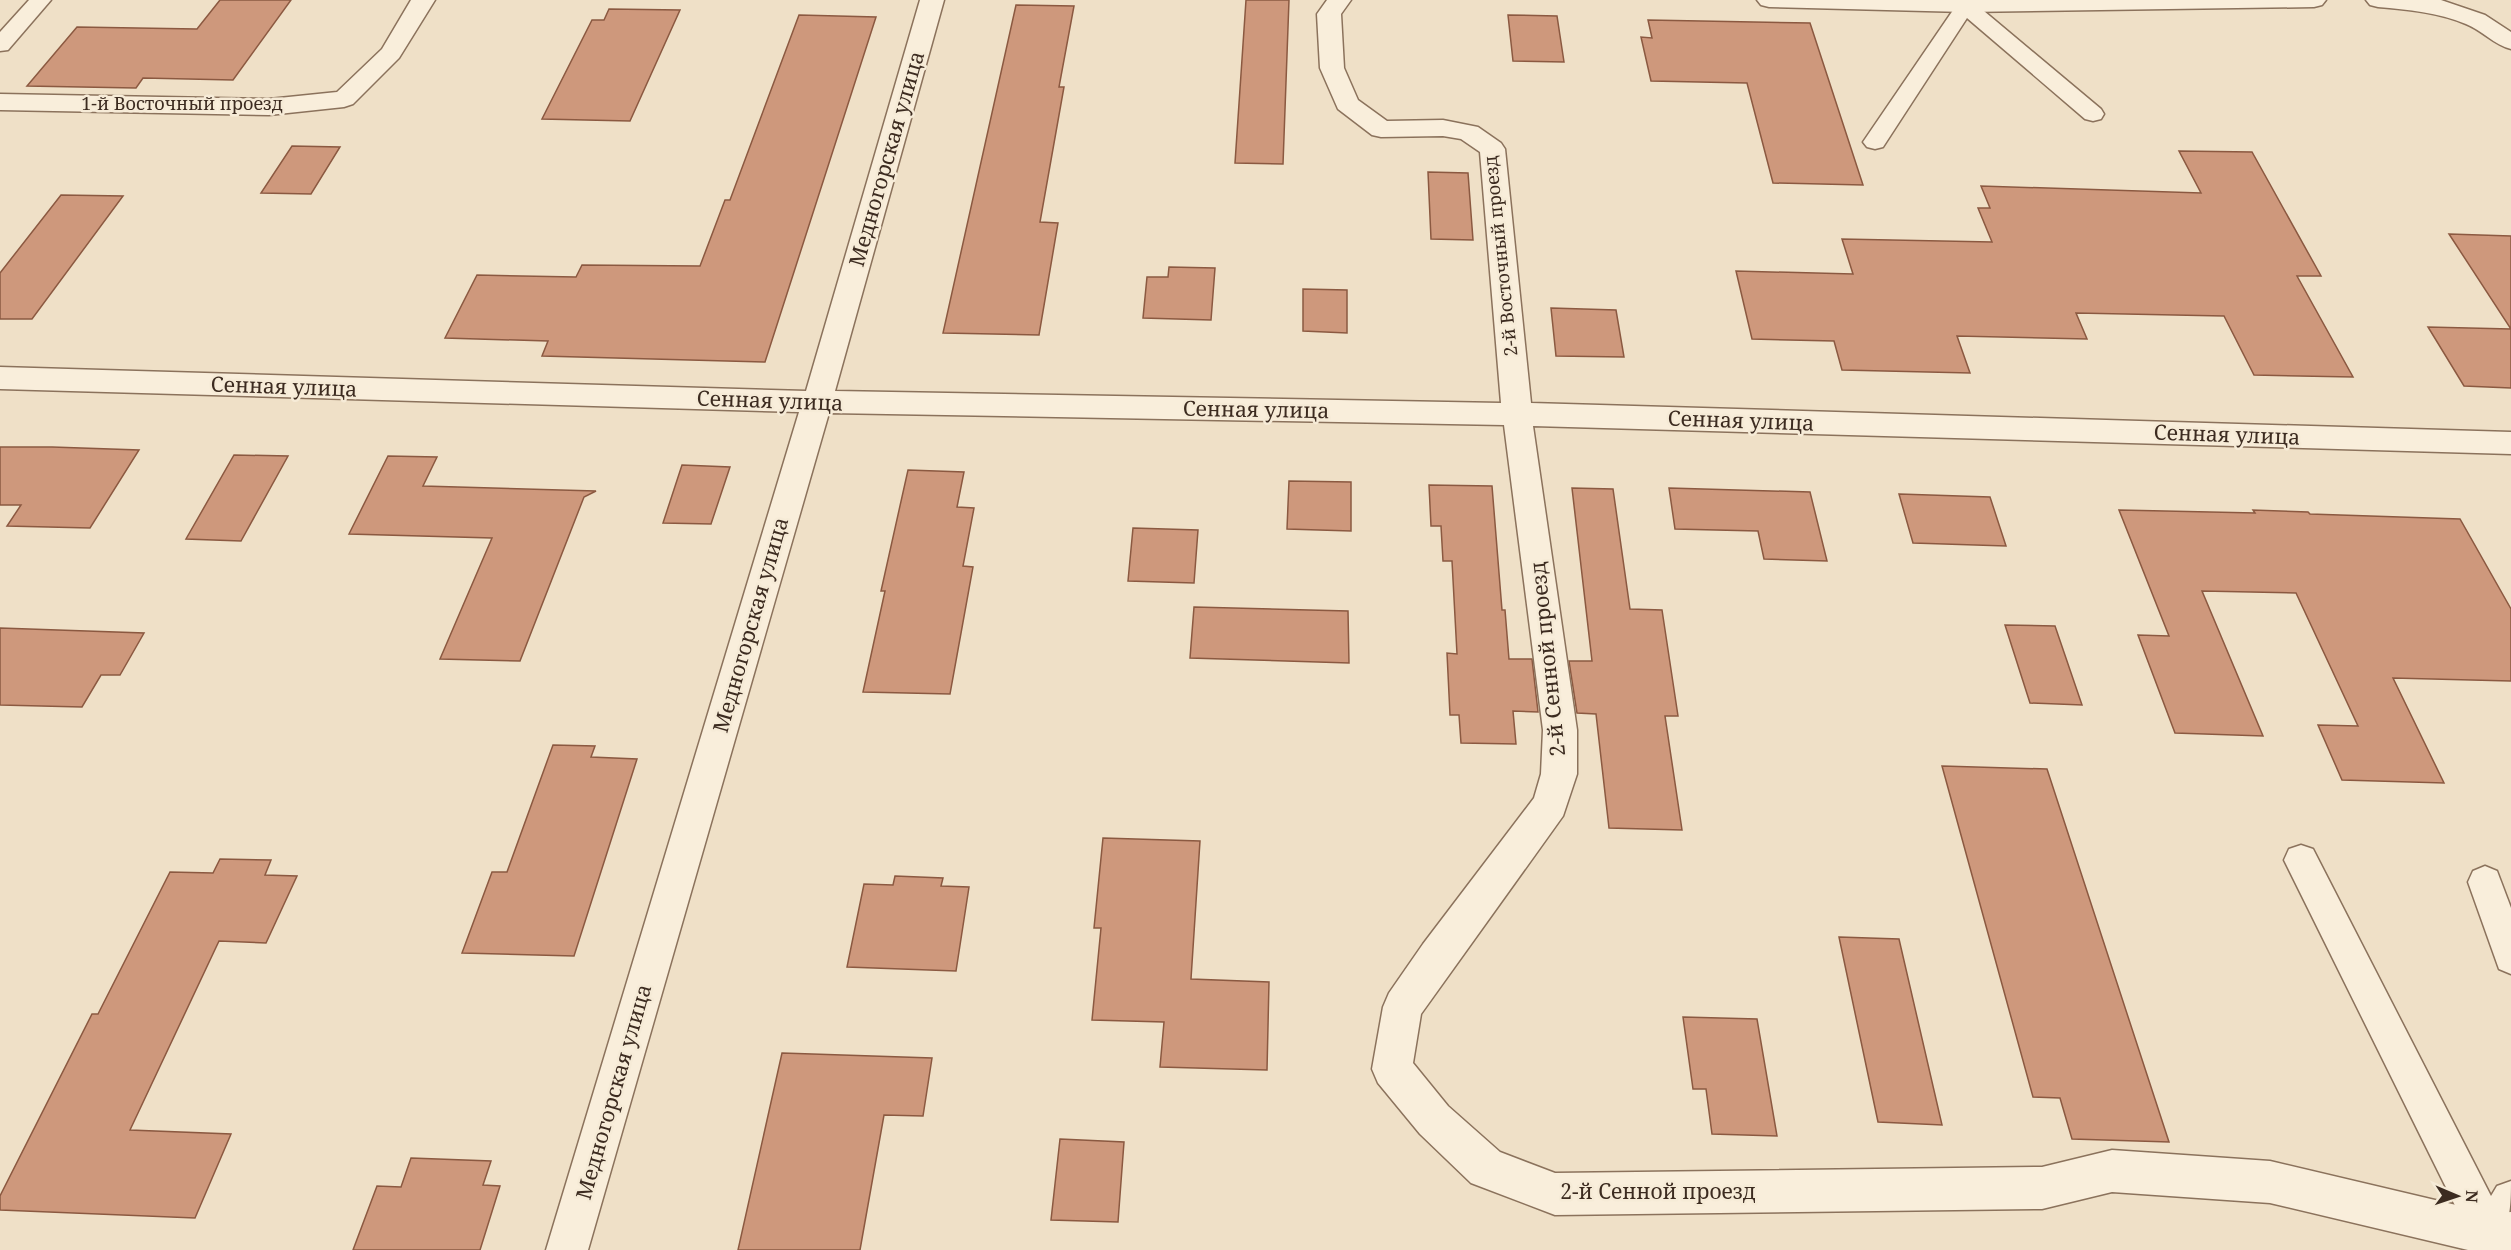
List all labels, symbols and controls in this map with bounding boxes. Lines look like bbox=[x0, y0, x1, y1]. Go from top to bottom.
street label: Медногорская улица bbox=[842, 48, 930, 270]
street label: 1-й Восточный проезд bbox=[81, 91, 283, 115]
street label: 2-й Восточный проезд bbox=[1478, 155, 1522, 358]
street label: Сенная улица bbox=[210, 369, 358, 403]
street label: Сенная улица bbox=[696, 383, 844, 417]
street label: Сенная улица bbox=[1183, 394, 1330, 424]
street label: Сенная улица bbox=[1667, 403, 1815, 437]
street label: Сенная улица bbox=[2153, 417, 2301, 451]
street label: Медногорская улица bbox=[706, 514, 794, 736]
street label: 2-й Сенной проезд bbox=[1523, 560, 1571, 758]
street label: Медногорская улица bbox=[569, 981, 657, 1203]
north arrow bbox=[2427, 1166, 2487, 1226]
street label: 2-й Сенной проезд bbox=[1560, 1177, 1756, 1205]
text: N bbox=[2461, 1190, 2483, 1204]

